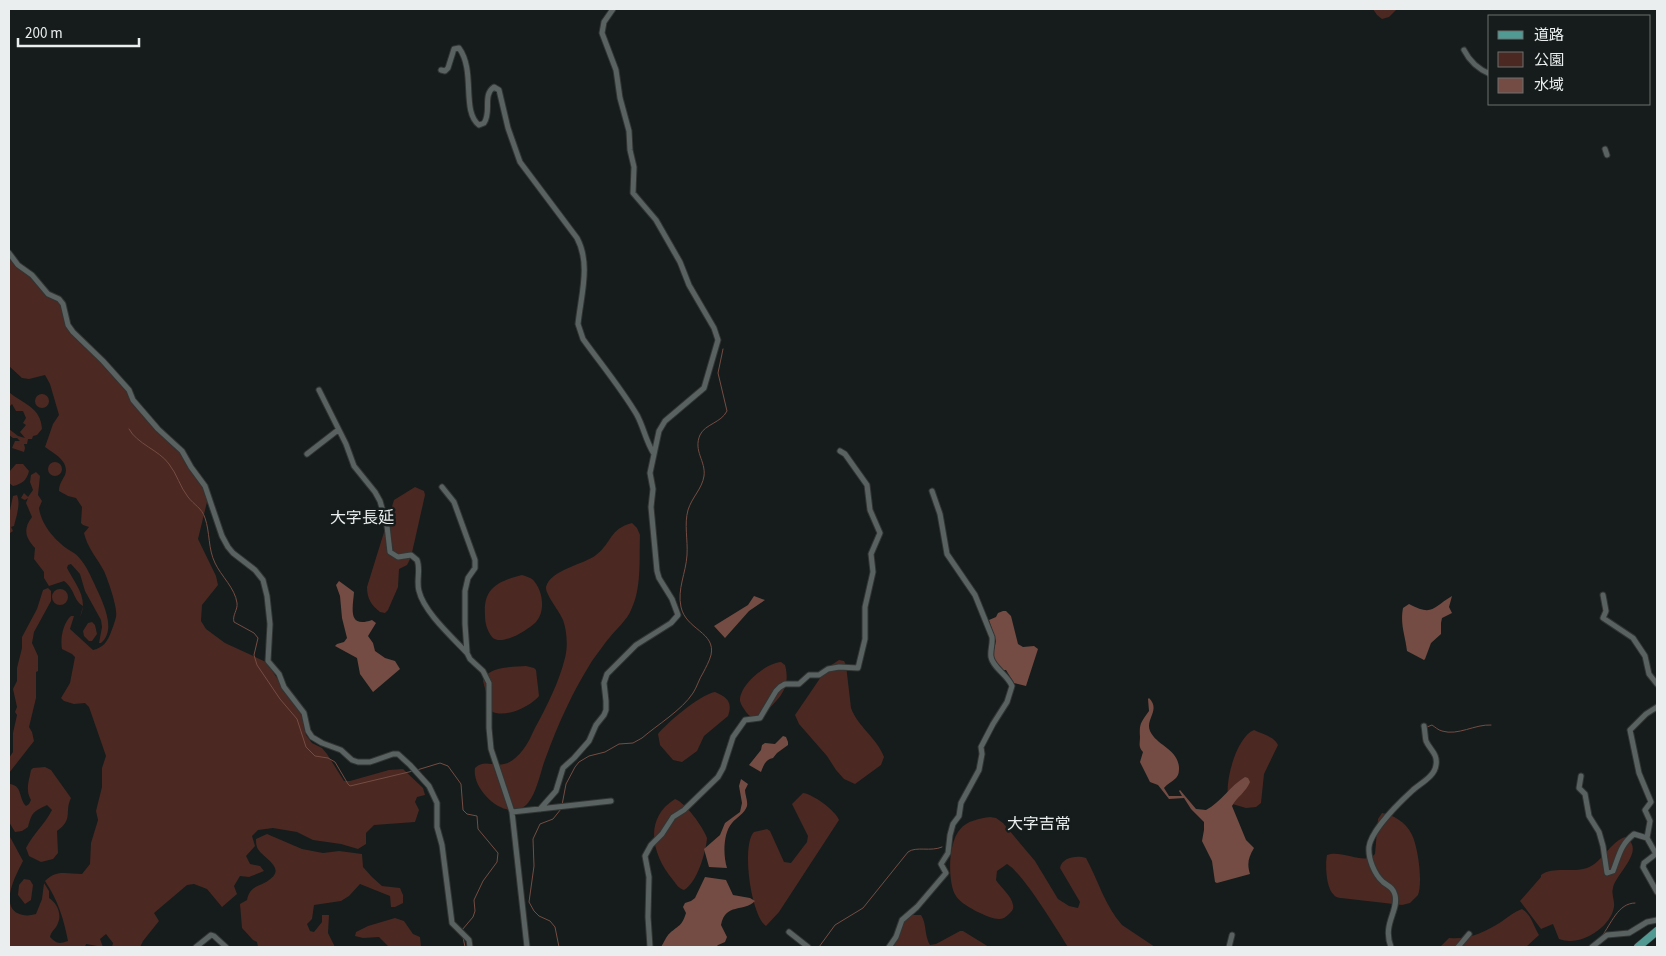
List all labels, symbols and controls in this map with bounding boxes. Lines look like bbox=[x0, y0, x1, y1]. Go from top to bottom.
scale bar bbox=[18, 15, 139, 47]
legend bbox=[1488, 15, 1651, 105]
text: 200 m bbox=[25, 23, 63, 44]
text: 道路 bbox=[1534, 25, 1564, 46]
text: 公園 bbox=[1534, 50, 1564, 71]
text: 水域 bbox=[1534, 75, 1564, 96]
district label: 大字長延 bbox=[330, 507, 394, 529]
district label: 大字吉常 bbox=[1007, 813, 1071, 835]

